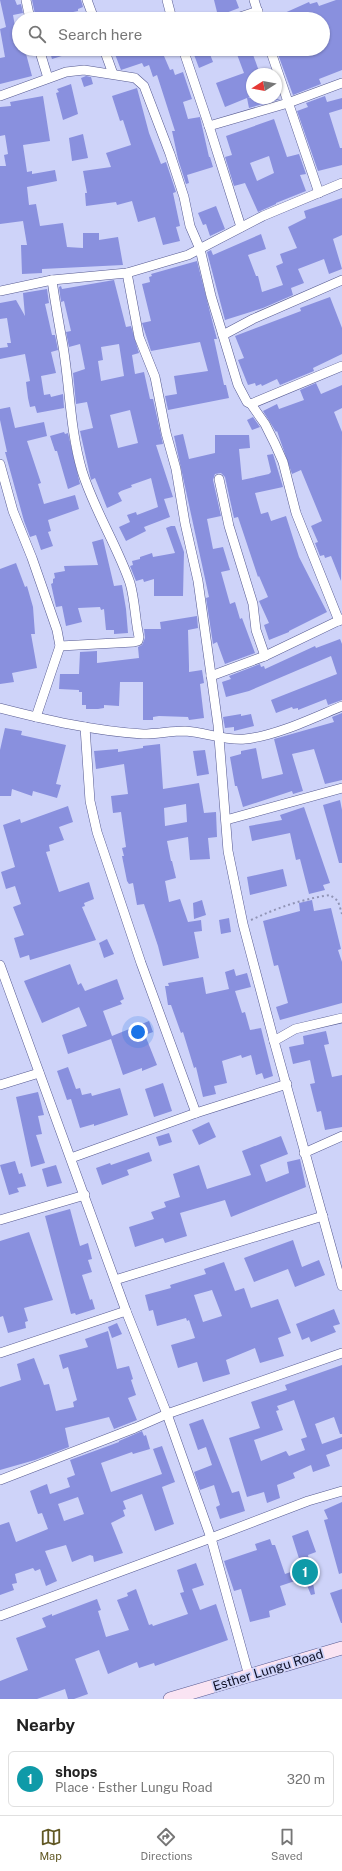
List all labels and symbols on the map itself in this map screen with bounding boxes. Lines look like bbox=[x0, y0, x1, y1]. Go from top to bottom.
north arrow bbox=[246, 68, 282, 104]
your location bbox=[128, 1022, 148, 1042]
pin: 1 bbox=[292, 1557, 318, 1587]
street label: Esther Lungu Road bbox=[211, 1646, 325, 1694]

